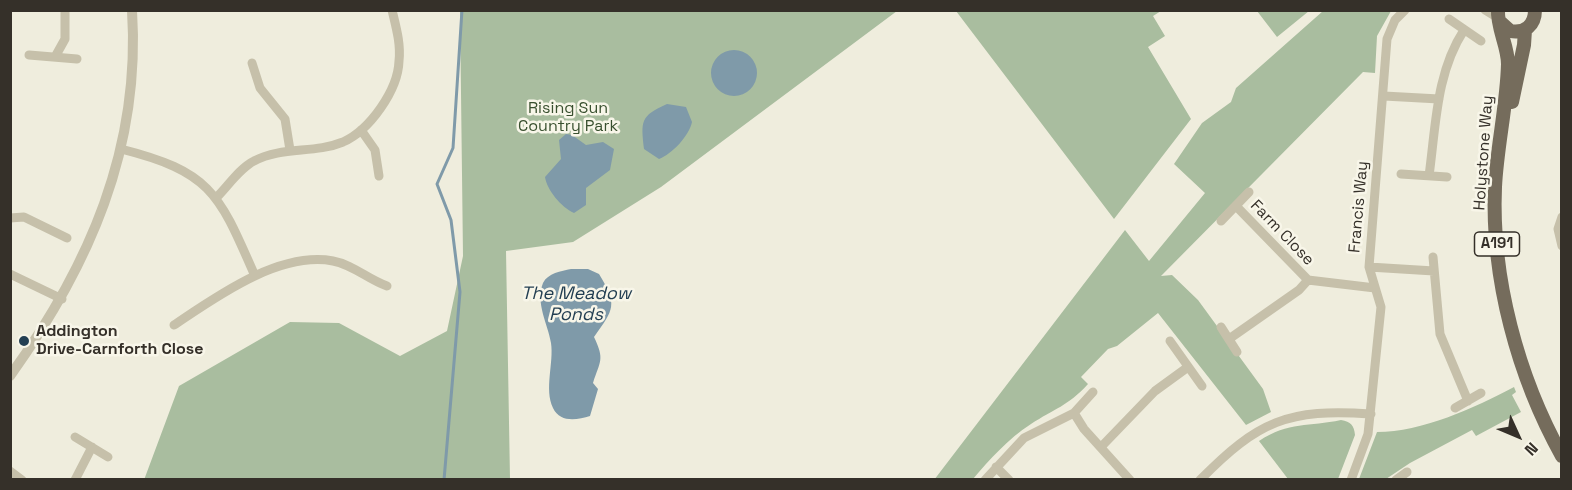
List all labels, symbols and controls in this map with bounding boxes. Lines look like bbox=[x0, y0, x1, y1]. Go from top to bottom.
street label: Holystone Way bbox=[1470, 95, 1498, 211]
park label: Rising Sun Country Park bbox=[518, 99, 618, 137]
street label: Francis Way bbox=[1345, 160, 1373, 254]
street label: Farm Close bbox=[1246, 196, 1318, 270]
road number: A191 bbox=[1474, 232, 1520, 256]
water label: The Meadow Ponds bbox=[521, 283, 631, 326]
place label: Addington Drive-Carnforth Close bbox=[36, 322, 203, 360]
marker: Addington Drive-Carnforth Close bbox=[17, 334, 31, 348]
north arrow bbox=[1488, 406, 1548, 466]
text: N bbox=[1520, 438, 1543, 460]

